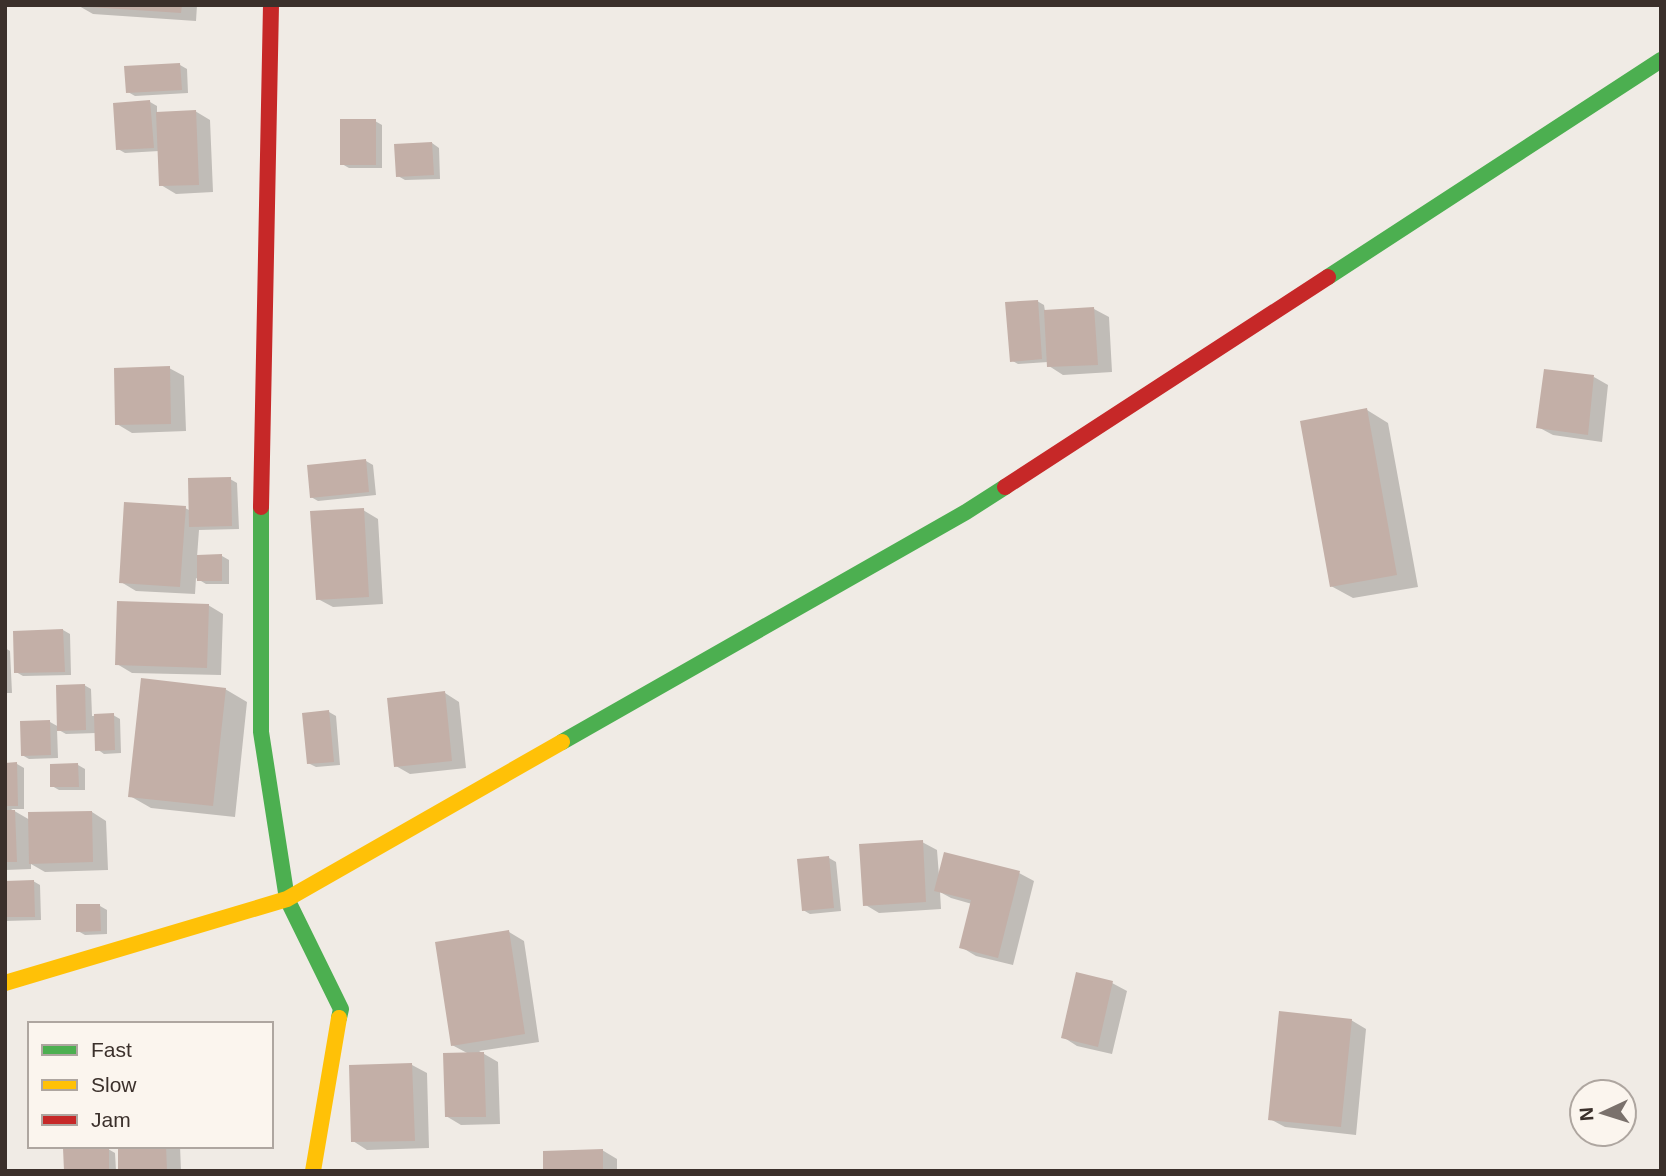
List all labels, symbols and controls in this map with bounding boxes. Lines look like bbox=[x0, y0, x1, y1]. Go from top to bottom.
legend bbox=[28, 1022, 273, 1148]
text: Fast bbox=[91, 1038, 132, 1061]
text: Slow bbox=[91, 1073, 137, 1096]
north arrow bbox=[1568, 1078, 1638, 1148]
text: N bbox=[1576, 1107, 1597, 1122]
text: Jam bbox=[91, 1108, 131, 1131]

